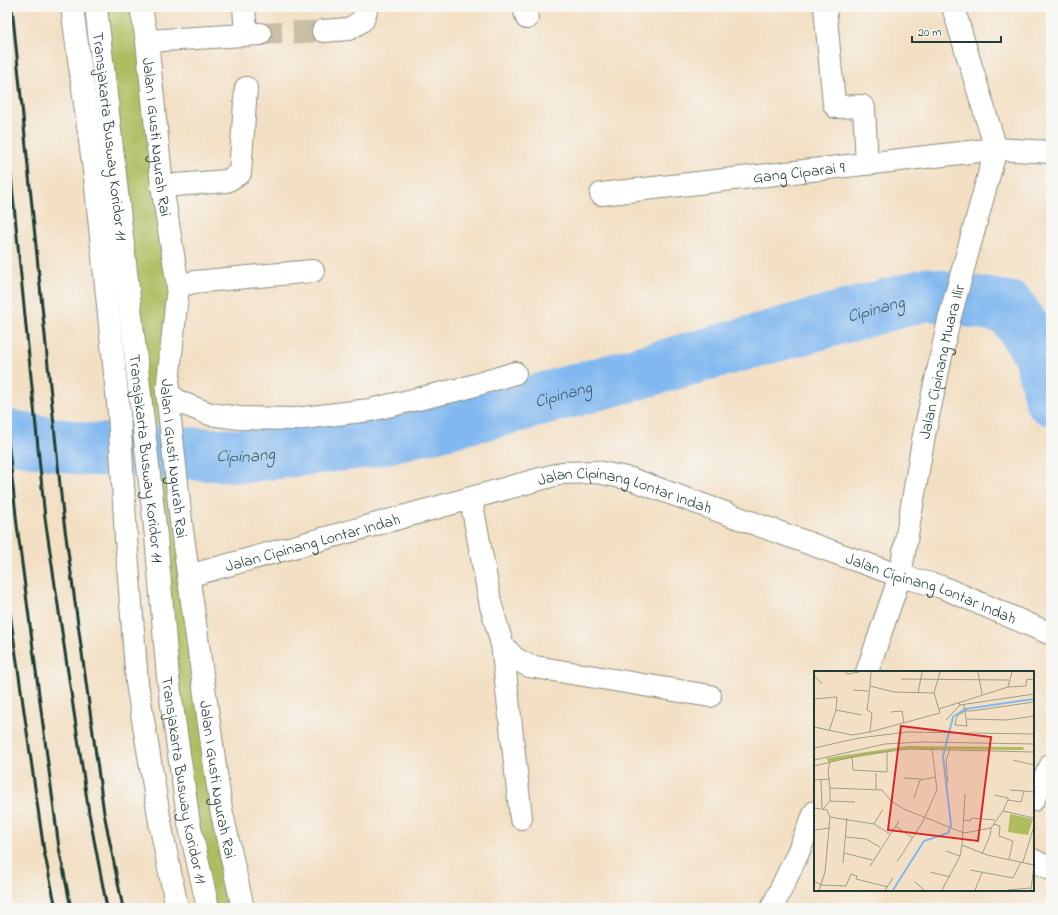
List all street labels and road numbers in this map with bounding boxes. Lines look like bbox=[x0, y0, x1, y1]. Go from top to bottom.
street label: Transjakarta Busway Koridor 11 bbox=[85, 31, 132, 242]
street label: Jalan I Gusti Ngurah Rai bbox=[135, 56, 177, 219]
street label: Gang Ciparai 9 bbox=[752, 156, 846, 191]
street label: Jalan Cipinang Muara Ilir bbox=[913, 282, 972, 441]
street label: Transjakarta Busway Koridor 11 bbox=[121, 353, 168, 564]
street label: Jalan I Gusti Ngurah Rai bbox=[153, 378, 193, 540]
street label: Jalan Cipinang Lontar Indah bbox=[535, 462, 715, 521]
street label: Jalan Cipinang Lontar Indah bbox=[223, 508, 403, 579]
street label: Jalan Cipinang Lontar Indah bbox=[842, 547, 1020, 632]
street label: Transjakarta Busway Koridor 11 bbox=[154, 675, 212, 886]
street label: Jalan I Gusti Ngurah Rai bbox=[192, 699, 242, 861]

